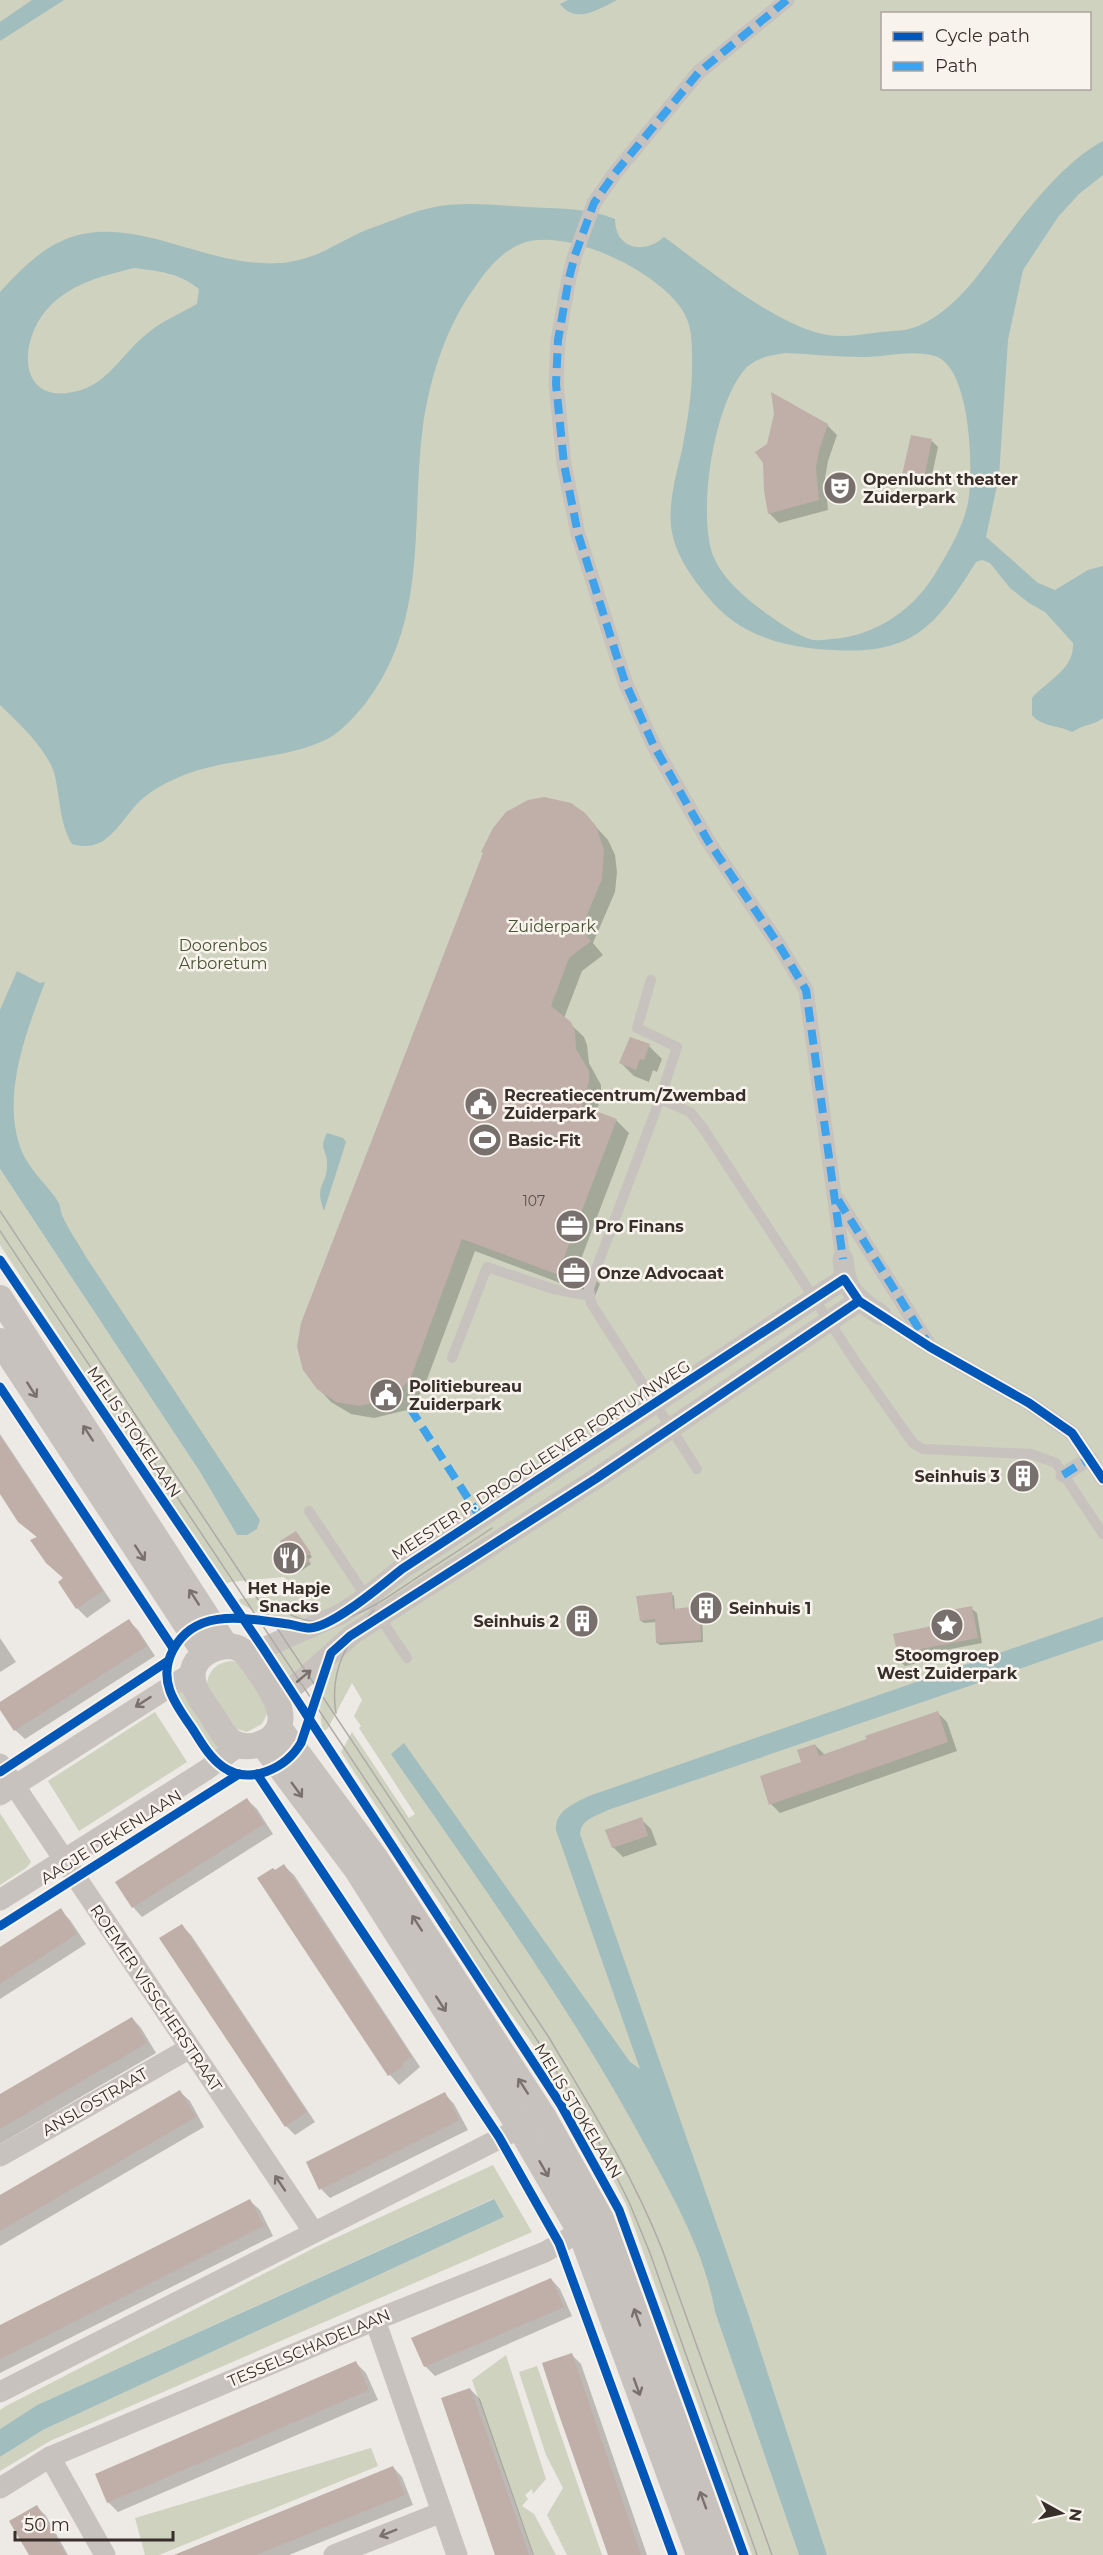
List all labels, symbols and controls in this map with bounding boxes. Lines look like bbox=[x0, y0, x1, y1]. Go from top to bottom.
legend bbox=[881, 12, 1091, 90]
text: Cycle path bbox=[935, 25, 1030, 47]
text: Path bbox=[935, 55, 978, 77]
theatre icon: Openlucht theater Zuiderpark bbox=[822, 470, 858, 506]
place label: Openlucht theater Zuiderpark bbox=[863, 470, 1018, 507]
park label: Zuiderpark bbox=[508, 917, 597, 936]
park label: Doorenbos Arboretum bbox=[179, 936, 268, 973]
public building icon: Recreatiecentrum/Zwembad Zuiderpark bbox=[463, 1086, 499, 1122]
place label: Recreatiecentrum/Zwembad Zuiderpark bbox=[504, 1086, 746, 1123]
sports icon: Basic-Fit bbox=[467, 1122, 503, 1158]
place label: Basic-Fit bbox=[508, 1131, 581, 1150]
house number: 107 bbox=[523, 1192, 545, 1210]
office icon: Pro Finans bbox=[554, 1208, 590, 1244]
place label: Pro Finans bbox=[595, 1217, 684, 1236]
office icon: Onze Advocaat bbox=[556, 1255, 592, 1291]
place label: Onze Advocaat bbox=[597, 1264, 724, 1283]
street label: MEESTER P. DROOGLEEVER FORTUYNWEG bbox=[388, 1356, 694, 1564]
street label: MELIS STOKELAAN bbox=[83, 1363, 185, 1501]
public building icon: Politiebureau Zuiderpark bbox=[368, 1377, 404, 1413]
place label: Politiebureau Zuiderpark bbox=[409, 1377, 522, 1414]
one-way arrow bbox=[26, 1381, 38, 1398]
one-way arrow bbox=[81, 1425, 94, 1442]
building icon: Seinhuis 3 bbox=[1005, 1458, 1041, 1494]
place label: Seinhuis 3 bbox=[914, 1467, 1000, 1486]
restaurant icon: Het Hapje Snacks bbox=[271, 1540, 307, 1576]
one-way arrow bbox=[134, 1544, 146, 1561]
place label: Het Hapje Snacks bbox=[247, 1579, 331, 1616]
one-way arrow bbox=[188, 1589, 200, 1606]
building icon: Seinhuis 1 bbox=[688, 1590, 724, 1626]
place label: Seinhuis 1 bbox=[729, 1599, 811, 1618]
building icon: Seinhuis 2 bbox=[564, 1603, 600, 1639]
place icon: Stoomgroep West Zuiderpark bbox=[929, 1607, 965, 1643]
place label: Seinhuis 2 bbox=[473, 1612, 559, 1631]
place label: Stoomgroep West Zuiderpark bbox=[877, 1646, 1018, 1683]
one-way arrow bbox=[296, 1669, 311, 1683]
one-way arrow bbox=[136, 1696, 152, 1708]
one-way arrow bbox=[290, 1782, 303, 1798]
street label: AAGJE DEKENLAAN bbox=[37, 1786, 185, 1888]
street label: ROEMER VISSCHERSTRAAT bbox=[86, 1901, 226, 2096]
one-way arrow bbox=[411, 1915, 423, 1932]
one-way arrow bbox=[435, 1995, 448, 2012]
street label: MELIS STOKELAAN bbox=[530, 2040, 626, 2182]
street label: ANSLOSTRAAT bbox=[39, 2064, 152, 2140]
one-way arrow bbox=[517, 2078, 529, 2095]
one-way arrow bbox=[539, 2160, 551, 2177]
one-way arrow bbox=[274, 2175, 286, 2191]
street label: TESSELSCHADELAAN bbox=[225, 2305, 393, 2391]
one-way arrow bbox=[630, 2308, 641, 2327]
one-way arrow bbox=[632, 2377, 643, 2395]
north arrow bbox=[1031, 2483, 1091, 2543]
one-way arrow bbox=[697, 2491, 708, 2510]
scale bar bbox=[15, 2504, 172, 2542]
text: N bbox=[1065, 2507, 1086, 2523]
text: 50 m bbox=[24, 2514, 70, 2536]
one-way arrow bbox=[379, 2528, 398, 2539]

